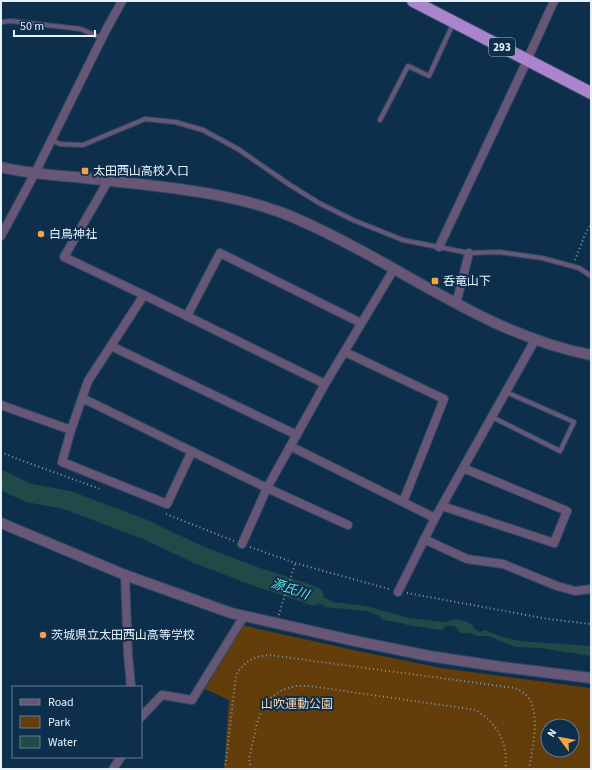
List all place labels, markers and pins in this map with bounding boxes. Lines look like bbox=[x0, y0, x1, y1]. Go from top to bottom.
place label: 太田西山高校入口 bbox=[93, 163, 189, 180]
marker: 太田西山高校入口 bbox=[80, 166, 90, 176]
place label: 白鳥神社 bbox=[49, 226, 97, 243]
marker: 白鳥神社 bbox=[36, 229, 46, 239]
place label: 呑竜山下 bbox=[443, 273, 491, 290]
marker: 呑竜山下 bbox=[430, 276, 440, 286]
place label: 茨城県立太田西山高等学校 bbox=[51, 627, 195, 644]
marker: 茨城県立太田西山高等学校 bbox=[38, 630, 48, 640]

